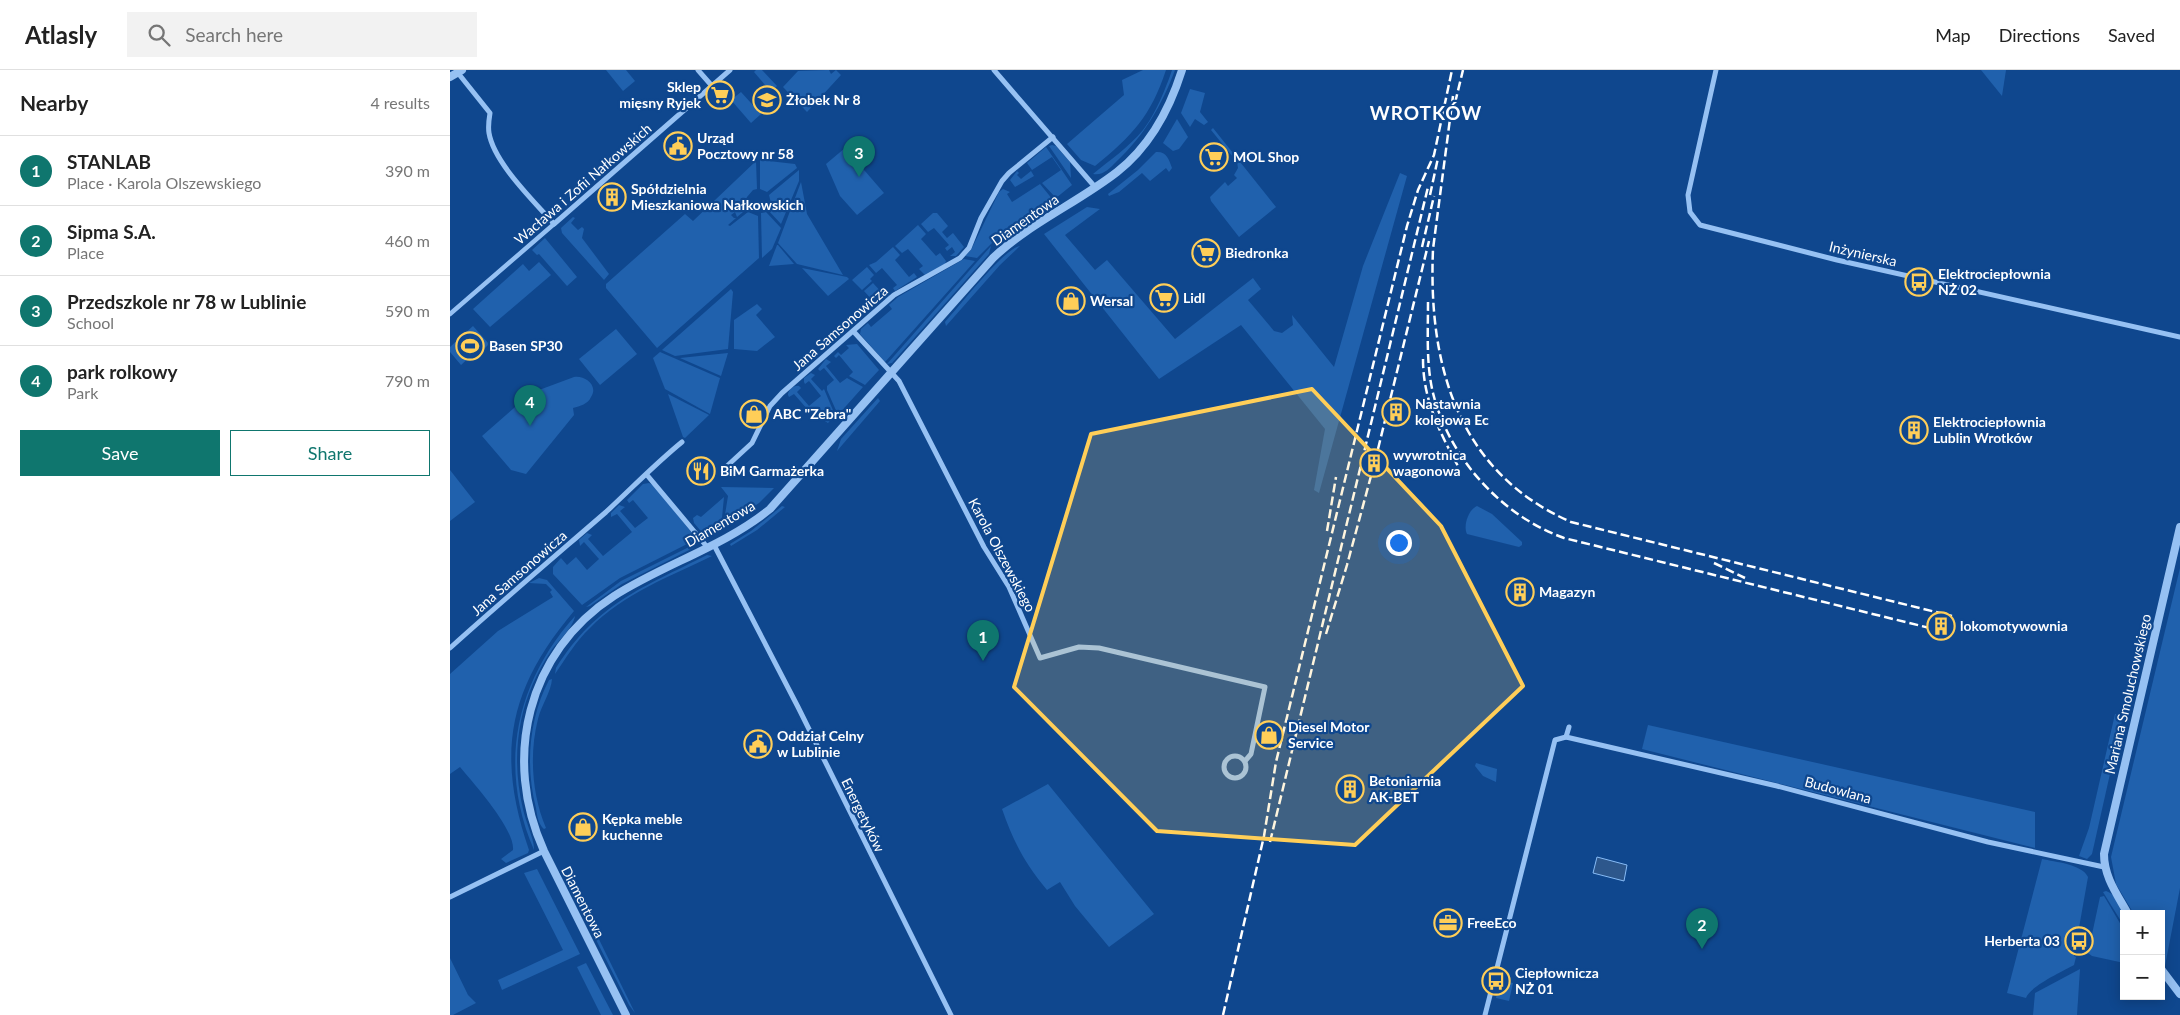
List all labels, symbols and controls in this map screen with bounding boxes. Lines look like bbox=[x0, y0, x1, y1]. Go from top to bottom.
search box bbox=[127, 12, 477, 57]
text: Atlasly bbox=[25, 20, 97, 49]
icon: search bbox=[145, 21, 173, 49]
text: Search here bbox=[185, 23, 283, 46]
text: Map bbox=[1935, 24, 1971, 46]
text: Directions bbox=[1999, 24, 2080, 46]
text: Saved bbox=[2108, 24, 2155, 46]
place label: Sklep mięsny Ryjek bbox=[619, 78, 702, 111]
supermarket icon: Sklep mięsny Ryjek bbox=[705, 80, 735, 110]
school or university icon: Żłobek Nr 8 bbox=[752, 85, 782, 115]
text: Nearby bbox=[20, 90, 88, 115]
place label: Żłobek Nr 8 bbox=[786, 91, 861, 108]
text: 4 results bbox=[370, 93, 430, 112]
district label: WROTKÓW bbox=[1370, 101, 1482, 124]
street label: Wacława i Zofii Nałkowskich bbox=[511, 119, 655, 248]
place label: Urząd Pocztowy nr 58 bbox=[697, 129, 794, 162]
public building icon: Urząd Pocztowy nr 58 bbox=[663, 131, 693, 161]
pin: 3 bbox=[843, 136, 875, 177]
supermarket icon: MOL Shop bbox=[1199, 142, 1229, 172]
place label: MOL Shop bbox=[1233, 148, 1299, 165]
text: STANLAB bbox=[67, 150, 151, 173]
text: 1 bbox=[31, 161, 41, 180]
text: 390 m bbox=[385, 161, 430, 180]
text: Place · Karola Olszewskiego bbox=[67, 173, 261, 192]
place label: Spółdzielnia Mieszkaniowa Nałkowskich bbox=[631, 180, 804, 213]
building icon: Spółdzielnia Mieszkaniowa Nałkowskich bbox=[597, 182, 627, 212]
street label: Diamentowa bbox=[988, 190, 1062, 249]
text: Sipma S.A. bbox=[67, 220, 156, 243]
text: 2 bbox=[31, 231, 41, 250]
text: 460 m bbox=[385, 231, 430, 250]
street label: Inżynierska bbox=[1828, 237, 1899, 270]
supermarket icon: Biedronka bbox=[1191, 238, 1221, 268]
text: Place bbox=[67, 243, 104, 262]
place label: Biedronka bbox=[1225, 244, 1289, 261]
place label: Elektrociepłownia NŻ 02 bbox=[1938, 265, 2051, 298]
bus stop icon: Elektrociepłownia NŻ 02 bbox=[1904, 267, 1934, 297]
street label: Jana Samsonowicza bbox=[788, 282, 891, 374]
supermarket icon: Lidl bbox=[1149, 283, 1179, 313]
shop icon: Wersal bbox=[1056, 286, 1086, 316]
place label: Lidl bbox=[1183, 289, 1205, 306]
text: Przedszkole nr 78 w Lublinie bbox=[67, 290, 306, 313]
place label: Wersal bbox=[1090, 292, 1133, 309]
text: 3 bbox=[31, 301, 41, 320]
text: 590 m bbox=[385, 301, 430, 320]
text: School bbox=[67, 313, 114, 332]
sports icon: Basen SP30 bbox=[455, 331, 485, 361]
place label: Basen SP30 bbox=[489, 337, 563, 354]
text: park rolkowy bbox=[67, 360, 177, 383]
text: 4 bbox=[31, 371, 41, 390]
text: 790 m bbox=[385, 371, 430, 390]
text: Park bbox=[67, 383, 98, 402]
pin: 4 bbox=[514, 385, 546, 426]
place label: Nastawnia kolejowa Ec bbox=[1415, 395, 1489, 428]
building icon: Nastawnia kolejowa Ec bbox=[1381, 397, 1411, 427]
shop icon: ABC "Zebra" bbox=[739, 399, 769, 429]
place label: ABC "Zebra" bbox=[772, 405, 851, 422]
place label: Elektrociepłownia Lublin Wrotków bbox=[1933, 413, 2046, 446]
building icon: Elektrociepłownia Lublin Wrotków bbox=[1899, 415, 1929, 445]
button: Save bbox=[20, 430, 220, 476]
button: Share bbox=[230, 430, 430, 476]
place label: wywrotnica wagonowa bbox=[1393, 446, 1466, 479]
building icon: wywrotnica wagonowa bbox=[1359, 448, 1389, 478]
restaurant icon: BiM Garmażerka bbox=[686, 456, 716, 486]
place label: BiM Garmażerka bbox=[720, 462, 824, 479]
street label: Karola Olszewskiego bbox=[965, 495, 1040, 615]
street label: Diamentowa bbox=[682, 497, 758, 550]
street label: Jana Samsonowicza bbox=[467, 527, 570, 619]
your location bbox=[1386, 530, 1412, 556]
building icon: Magazyn bbox=[1505, 577, 1535, 607]
place label: Magazyn bbox=[1539, 583, 1595, 600]
building icon: lokomotywownia bbox=[1926, 611, 1956, 641]
street label: Mariana Smoluchowskiego bbox=[2101, 612, 2154, 776]
place label: lokomotywownia bbox=[1960, 617, 2068, 634]
pin: 1 bbox=[967, 620, 999, 661]
place label: Diesel Motor Service bbox=[1288, 718, 1370, 751]
shop icon: Diesel Motor Service bbox=[1254, 720, 1284, 750]
place label: Oddział Celny w Lublinie bbox=[777, 727, 864, 760]
public building icon: Oddział Celny w Lublinie bbox=[743, 729, 773, 759]
place label: Betoniarnia AK-BET bbox=[1368, 772, 1441, 805]
street label: Budowlana bbox=[1803, 772, 1873, 807]
building icon: Betoniarnia AK-BET bbox=[1335, 774, 1365, 804]
street label: Energetyków bbox=[838, 775, 889, 855]
place label: Kępka meble kuchenne bbox=[602, 810, 683, 843]
shop icon: Kępka meble kuchenne bbox=[568, 812, 598, 842]
street label: Diamentowa bbox=[558, 863, 609, 940]
office icon: FreeEco bbox=[1433, 908, 1463, 938]
pin: 2 bbox=[1686, 908, 1718, 949]
map controls bbox=[2120, 910, 2165, 1000]
button: + bbox=[2120, 910, 2165, 955]
place label: FreeEco bbox=[1467, 914, 1517, 931]
bus stop icon: Herberta 03 bbox=[2064, 926, 2094, 956]
place label: Herberta 03 bbox=[1984, 932, 2060, 949]
button: − bbox=[2120, 955, 2165, 1000]
place label: Ciepłownicza NŻ 01 bbox=[1515, 964, 1599, 997]
bus stop icon: Ciepłownicza NŻ 01 bbox=[1481, 966, 1511, 996]

